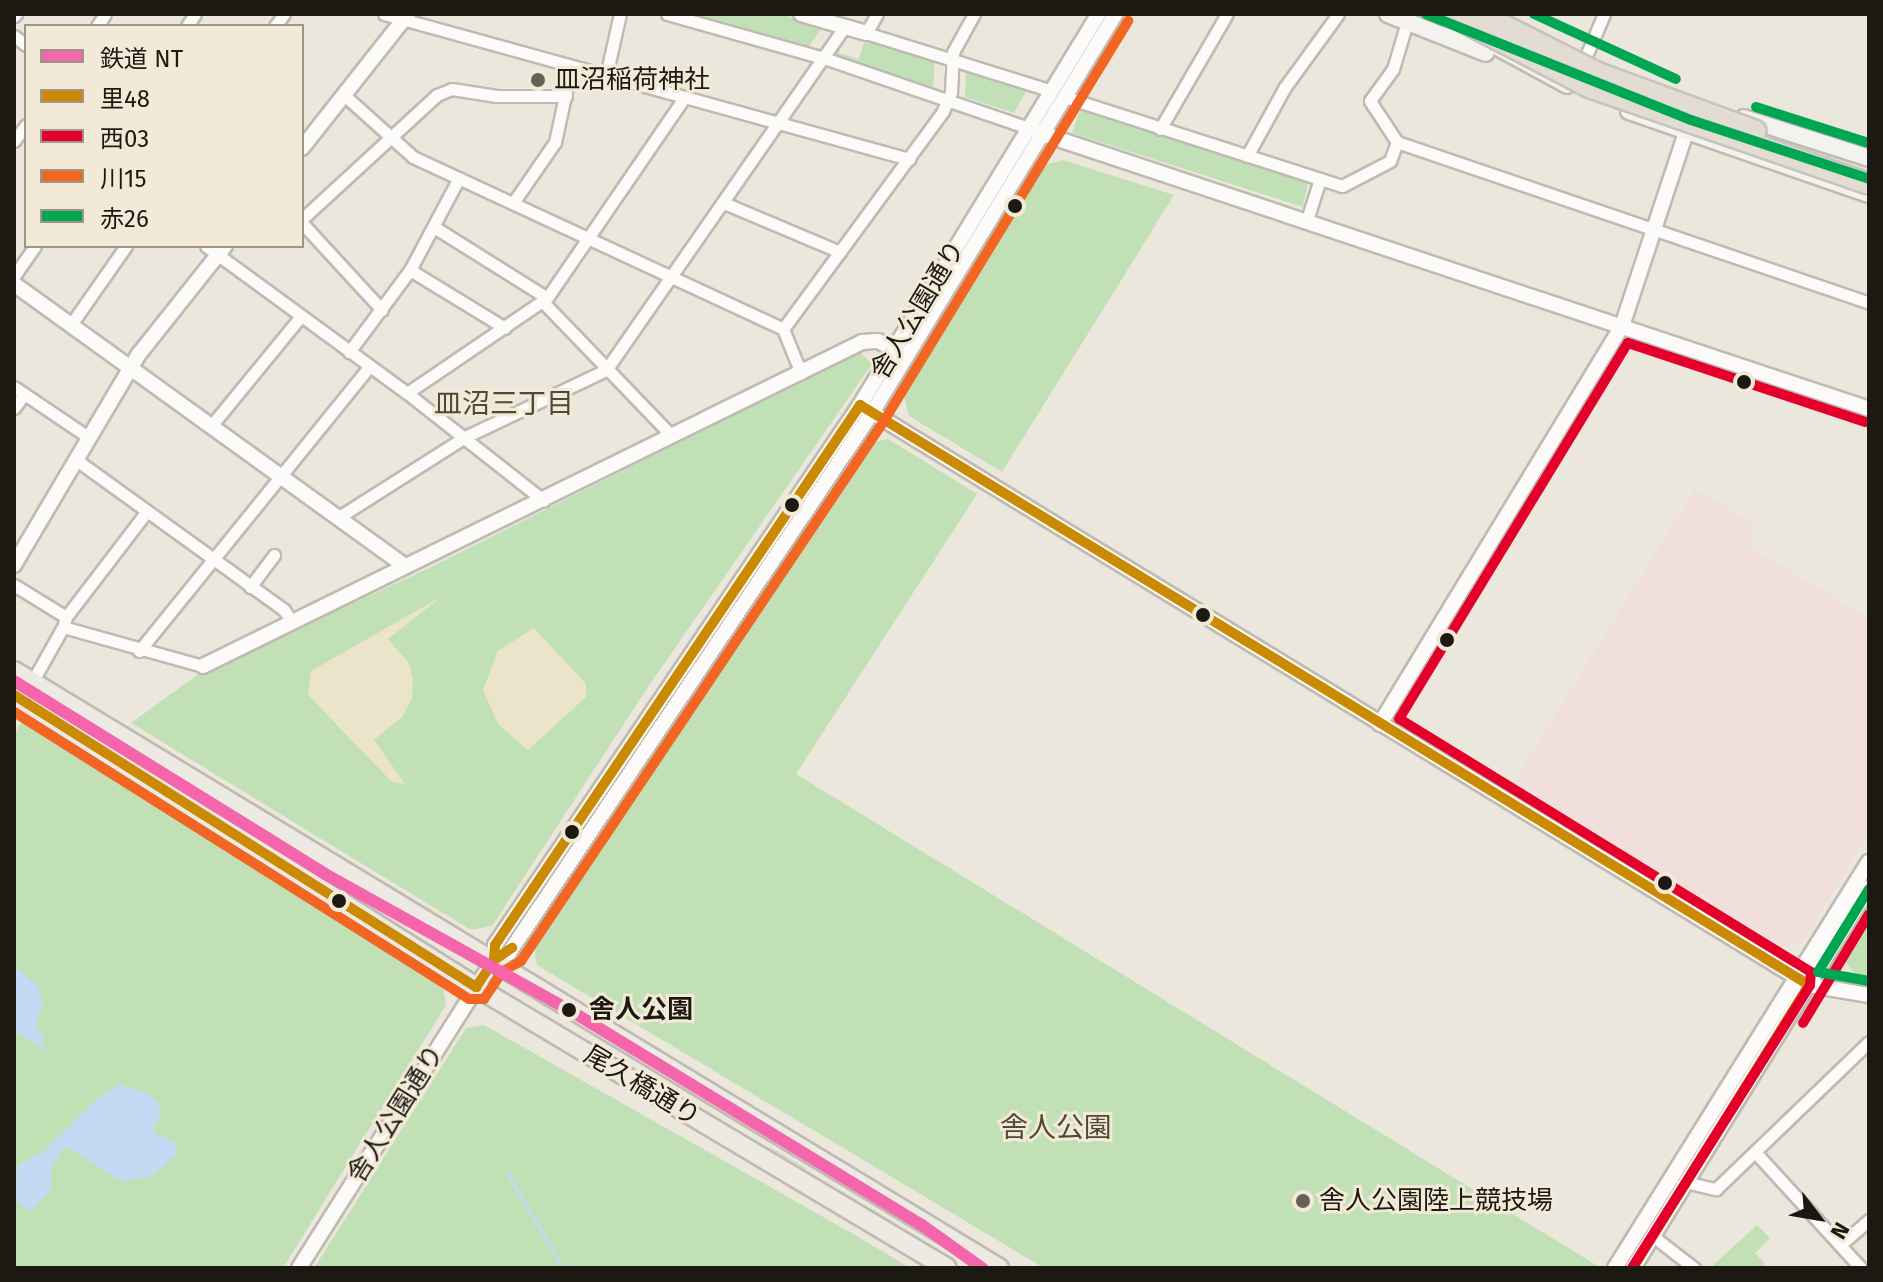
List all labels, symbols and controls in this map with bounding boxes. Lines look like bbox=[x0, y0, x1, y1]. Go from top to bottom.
legend bbox=[24, 24, 304, 248]
text: 鉄道 NT bbox=[100, 45, 183, 73]
place label: 皿沼稲荷神社 bbox=[554, 64, 710, 96]
marker: 皿沼稲荷神社 bbox=[529, 71, 547, 89]
text: 里48 bbox=[100, 85, 150, 113]
text: 西03 bbox=[100, 125, 149, 153]
text: 川15 bbox=[100, 165, 146, 193]
unlabelled marker bbox=[1007, 198, 1023, 214]
text: 赤26 bbox=[100, 205, 149, 233]
street label: 舎人公園通り bbox=[864, 235, 972, 385]
unlabelled marker bbox=[1736, 374, 1752, 390]
district label: 皿沼三丁目 bbox=[434, 387, 574, 421]
unlabelled marker bbox=[784, 497, 800, 513]
unlabelled marker bbox=[1195, 607, 1211, 623]
unlabelled marker bbox=[1439, 632, 1455, 648]
unlabelled marker bbox=[564, 824, 580, 840]
unlabelled marker bbox=[1657, 875, 1673, 891]
unlabelled marker bbox=[331, 893, 347, 909]
place label: 舎人公園 bbox=[589, 994, 693, 1026]
marker: 舎人公園 bbox=[556, 997, 582, 1023]
street label: 尾久橋通り bbox=[578, 1039, 706, 1133]
street label: 舎人公園通り bbox=[341, 1040, 451, 1188]
district label: 舎人公園 bbox=[1000, 1111, 1112, 1145]
north arrow bbox=[1779, 1178, 1859, 1258]
place label: 舎人公園陸上競技場 bbox=[1319, 1185, 1553, 1217]
marker: 舎人公園陸上競技場 bbox=[1294, 1192, 1312, 1210]
text: N bbox=[1825, 1217, 1855, 1244]

